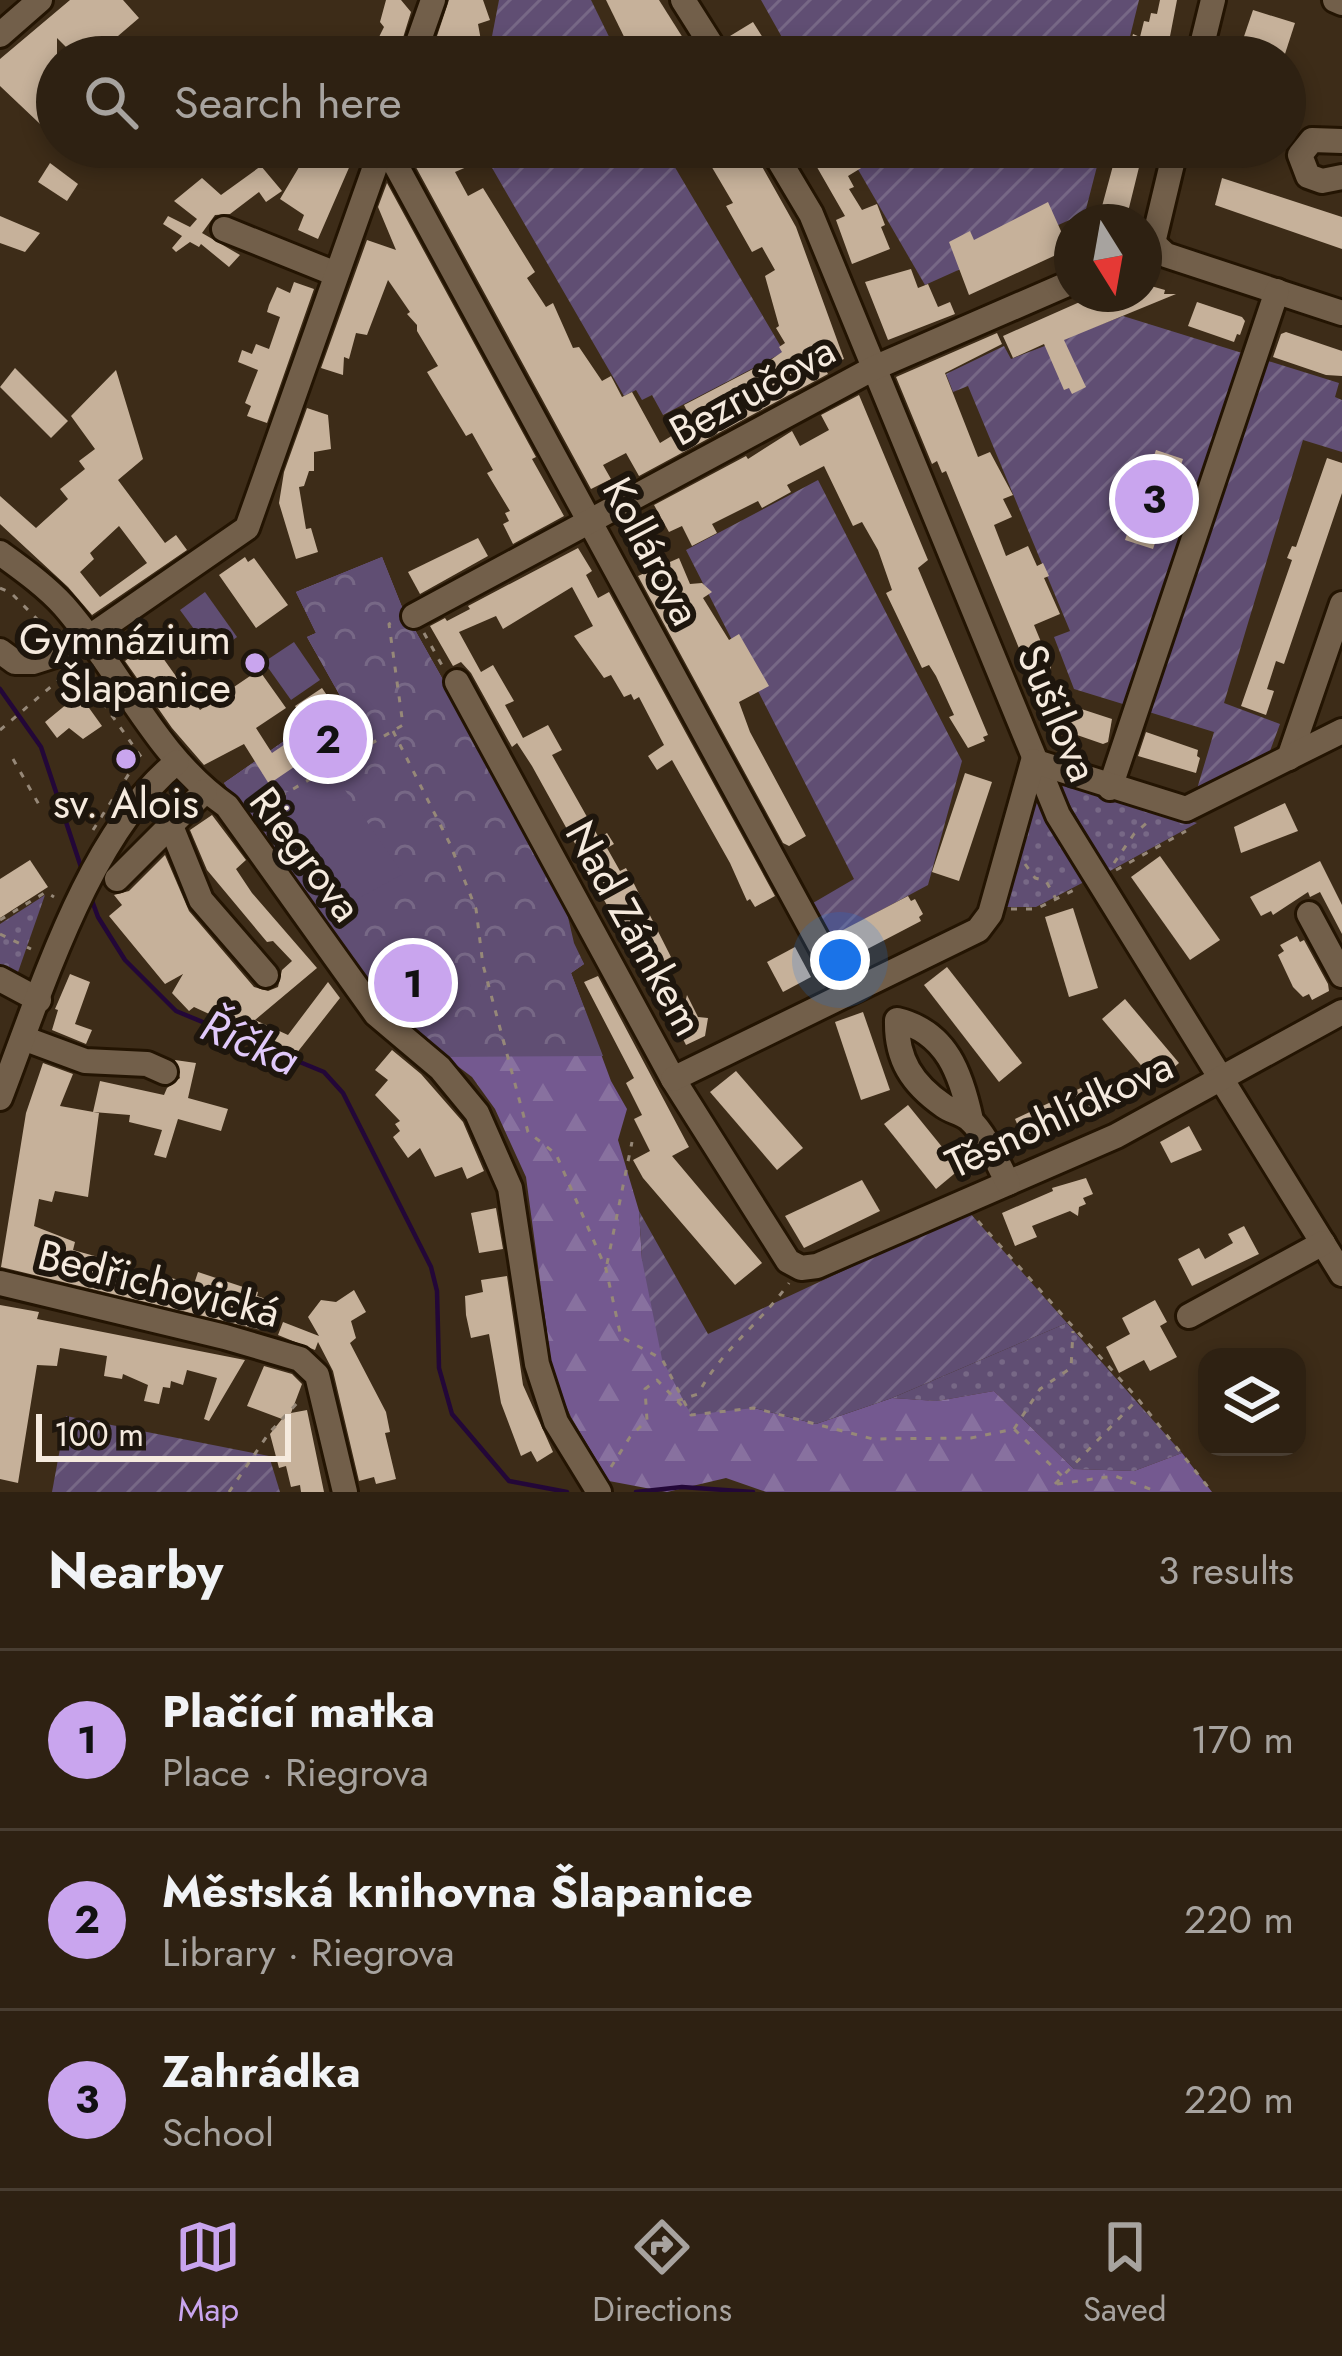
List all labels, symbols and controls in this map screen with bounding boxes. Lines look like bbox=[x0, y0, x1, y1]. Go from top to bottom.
search box bbox=[36, 36, 1306, 168]
icon: search bbox=[78, 69, 144, 135]
text: Search here bbox=[174, 70, 402, 135]
north arrow bbox=[1054, 204, 1162, 312]
street label: Bezručova bbox=[658, 320, 846, 461]
pin: 3 bbox=[1115, 454, 1193, 544]
street label: Kollárova bbox=[587, 466, 716, 636]
place label: Gymnázium Šlapanice bbox=[19, 609, 231, 718]
street label: Sušilova bbox=[1001, 635, 1114, 791]
marker: Gymnázium Šlapanice bbox=[242, 650, 268, 676]
pin: 2 bbox=[289, 694, 367, 784]
marker: sv. Alois bbox=[113, 746, 139, 772]
place label: sv. Alois bbox=[53, 773, 199, 834]
street label: Riegrova bbox=[235, 774, 377, 934]
street label: Nad Zámkem bbox=[550, 810, 719, 1047]
your location bbox=[810, 930, 870, 990]
pin: 1 bbox=[374, 938, 452, 1028]
water label: Říčka bbox=[191, 993, 309, 1092]
street label: Těsnohlídkova bbox=[936, 1035, 1183, 1194]
street label: Bedřichovická bbox=[32, 1224, 286, 1343]
map controls bbox=[1198, 1348, 1306, 1456]
button: layers bbox=[1198, 1348, 1306, 1456]
scale bar bbox=[36, 1408, 291, 1461]
text: 100 m bbox=[54, 1411, 144, 1458]
text: Nearby bbox=[48, 1533, 223, 1607]
text: 3 results bbox=[1158, 1542, 1294, 1599]
text: Plačící matka bbox=[162, 1679, 435, 1744]
text: 1 bbox=[77, 1711, 97, 1768]
text: 170 m bbox=[1190, 1711, 1294, 1768]
text: Place · Riegrova bbox=[162, 1744, 429, 1801]
text: Městská knihovna Šlapanice bbox=[162, 1859, 753, 1924]
text: 2 bbox=[74, 1891, 100, 1948]
text: 220 m bbox=[1184, 1891, 1294, 1948]
text: Library · Riegrova bbox=[162, 1924, 455, 1981]
text: Zahrádka bbox=[162, 2039, 361, 2104]
text: 3 bbox=[75, 2071, 99, 2128]
text: 220 m bbox=[1184, 2071, 1294, 2128]
text: School bbox=[162, 2104, 274, 2161]
tab: Map bbox=[175, 2214, 241, 2333]
tab: Directions bbox=[592, 2214, 732, 2333]
tab: Saved bbox=[1083, 2214, 1167, 2333]

